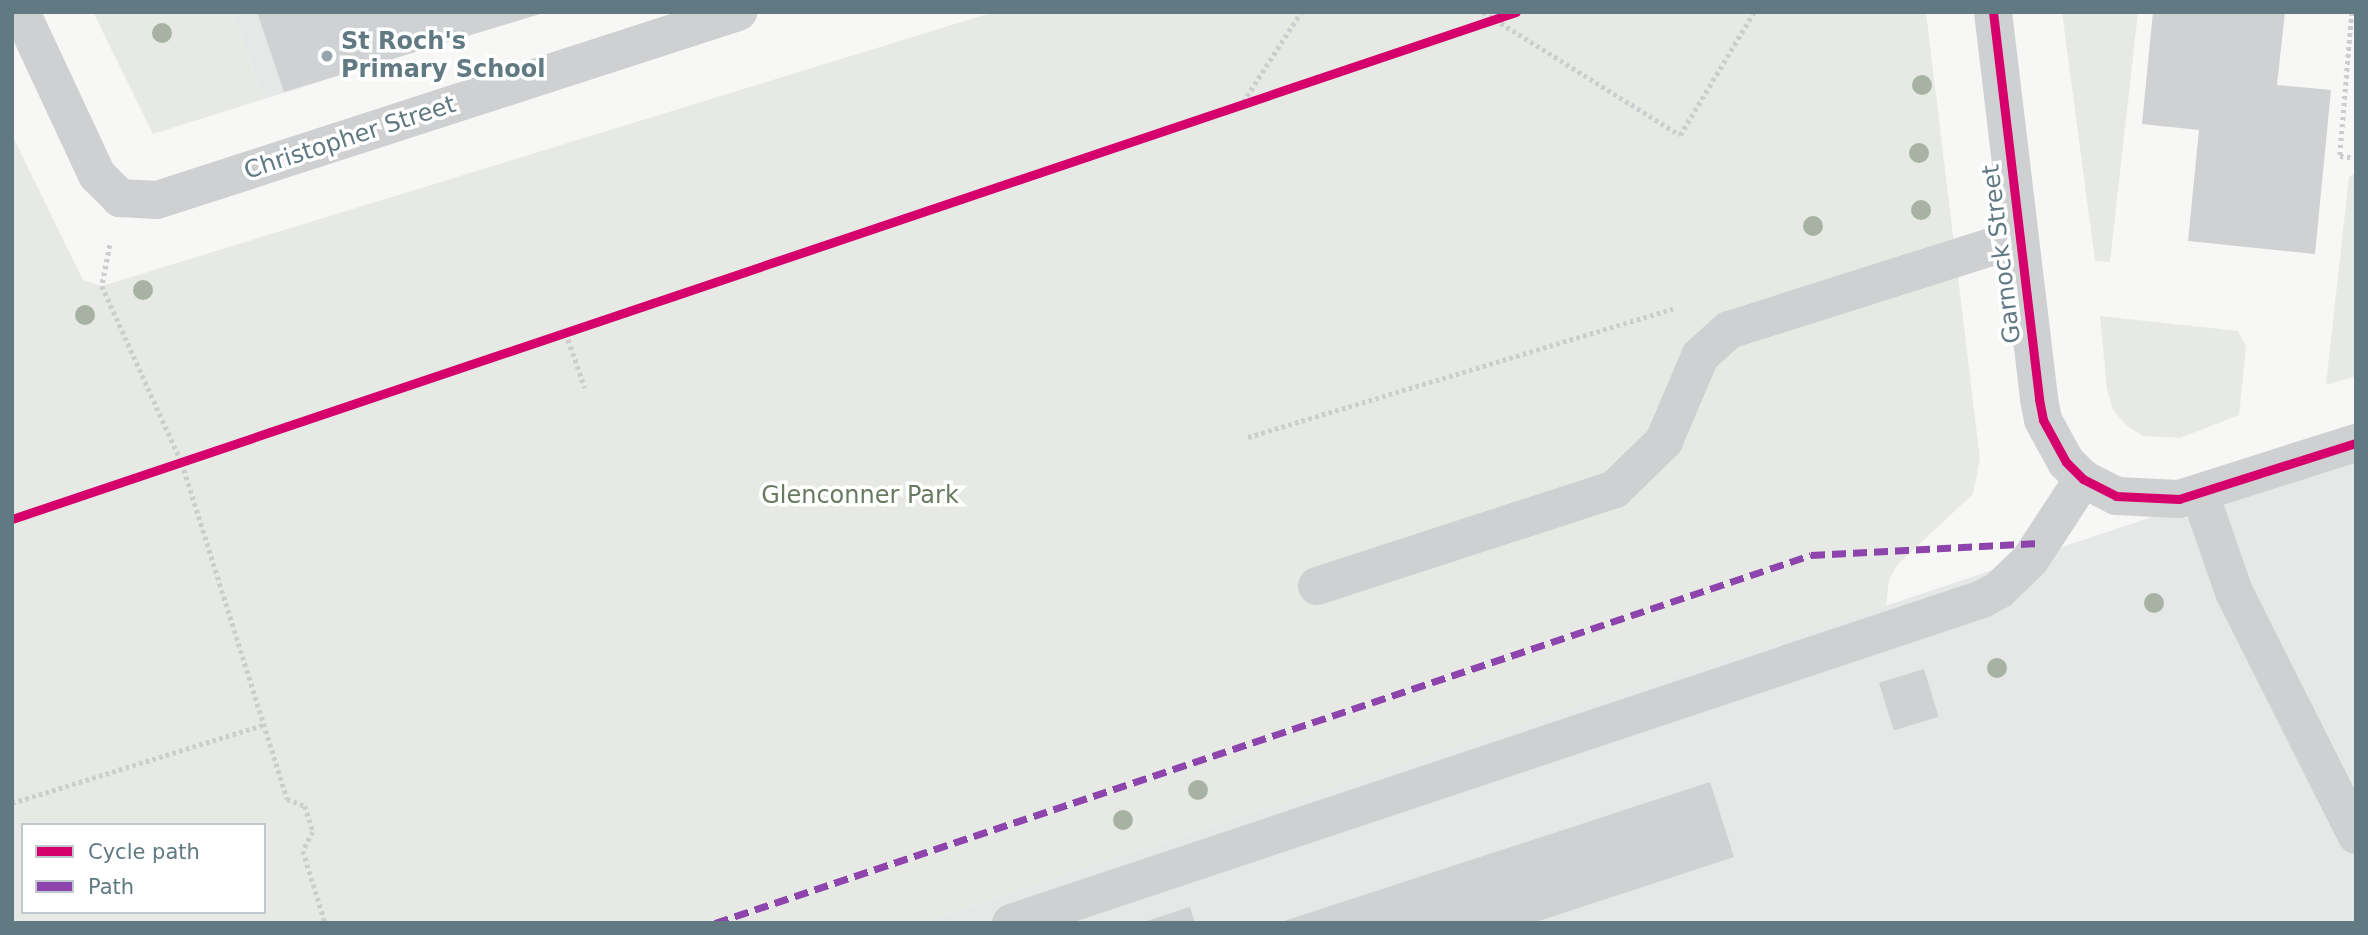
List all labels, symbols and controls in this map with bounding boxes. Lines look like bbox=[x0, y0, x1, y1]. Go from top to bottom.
place label: St Roch's Primary School bbox=[341, 28, 545, 84]
marker: St Roch's Primary School bbox=[319, 48, 335, 64]
street label: Christopher Street bbox=[241, 90, 459, 186]
street label: Garnock Street bbox=[1977, 163, 2027, 345]
park label: Glenconner Park bbox=[761, 482, 959, 510]
legend bbox=[21, 823, 266, 914]
text: Cycle path bbox=[88, 840, 200, 864]
text: Path bbox=[88, 875, 134, 899]

